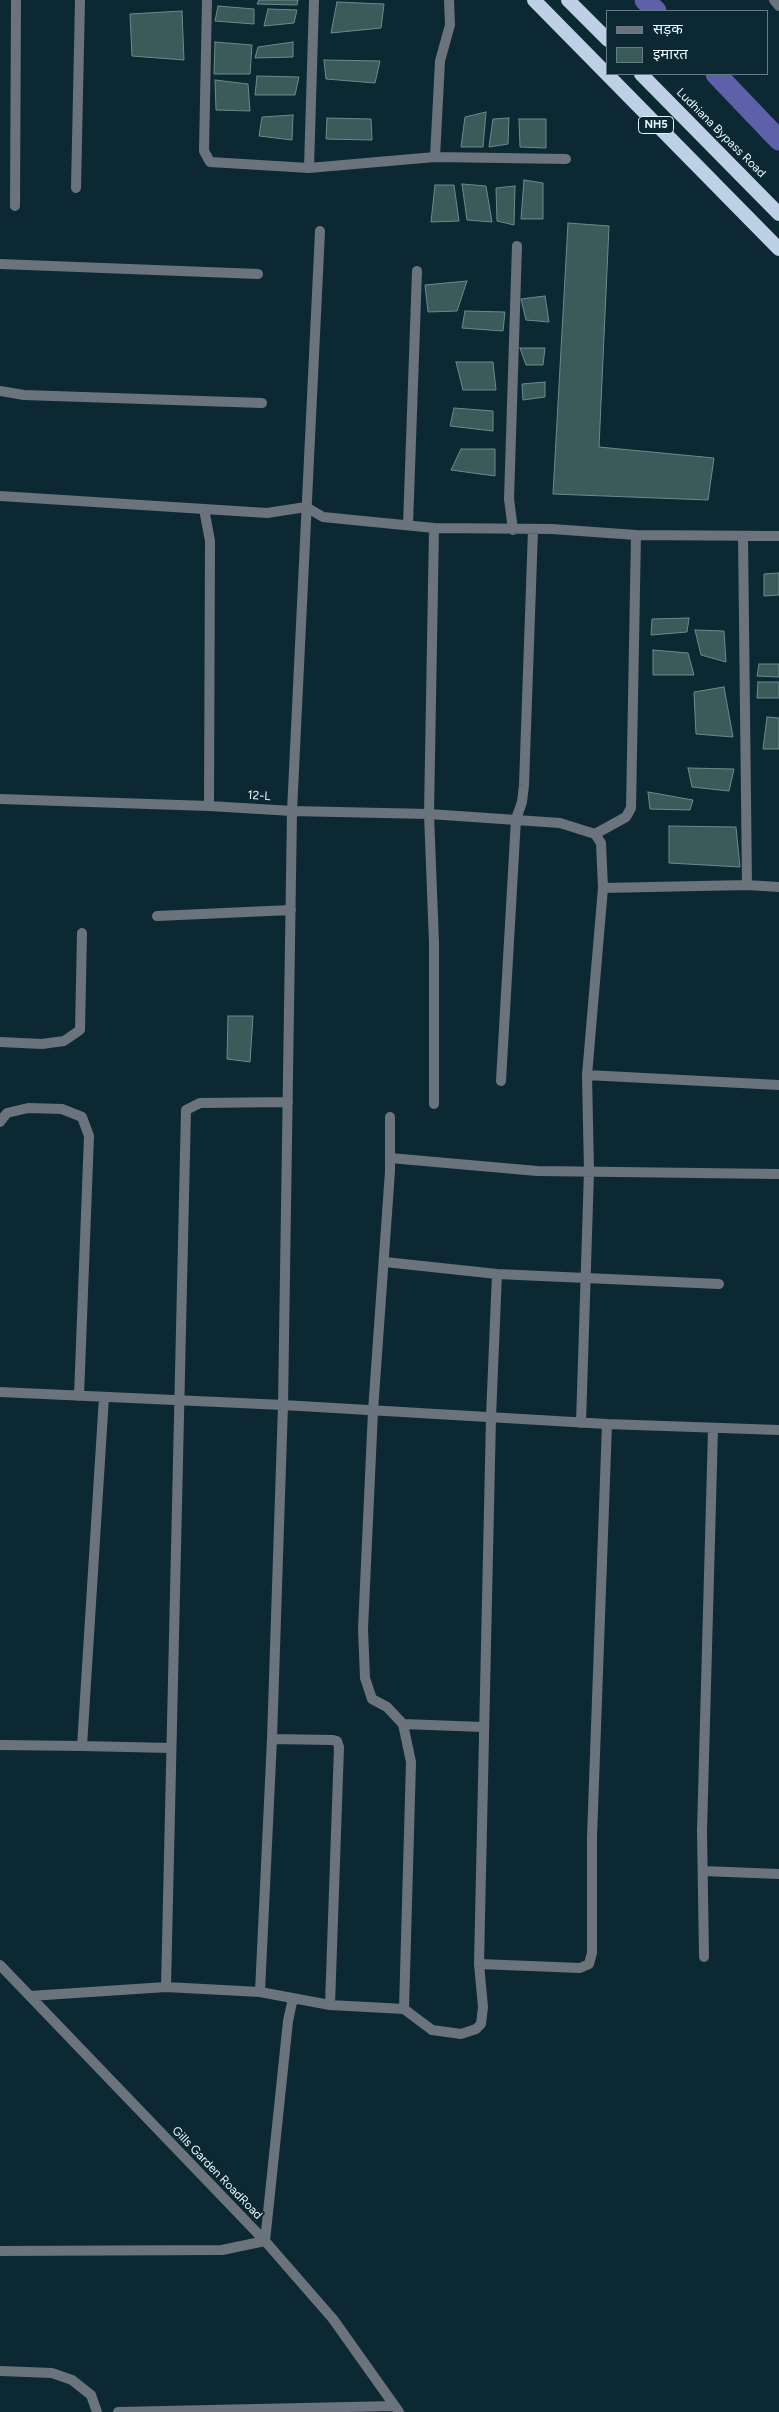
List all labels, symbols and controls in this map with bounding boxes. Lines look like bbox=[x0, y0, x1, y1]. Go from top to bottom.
legend bbox=[606, 10, 769, 75]
text: सड़क bbox=[653, 20, 683, 38]
text: इमारत bbox=[653, 45, 688, 63]
street label: Ludhiana Bypass Road bbox=[673, 85, 769, 181]
road number: NH5 bbox=[638, 116, 674, 134]
street label: 12-L bbox=[247, 788, 271, 804]
street label: Gills Garden RoadRoad bbox=[169, 2124, 265, 2222]

